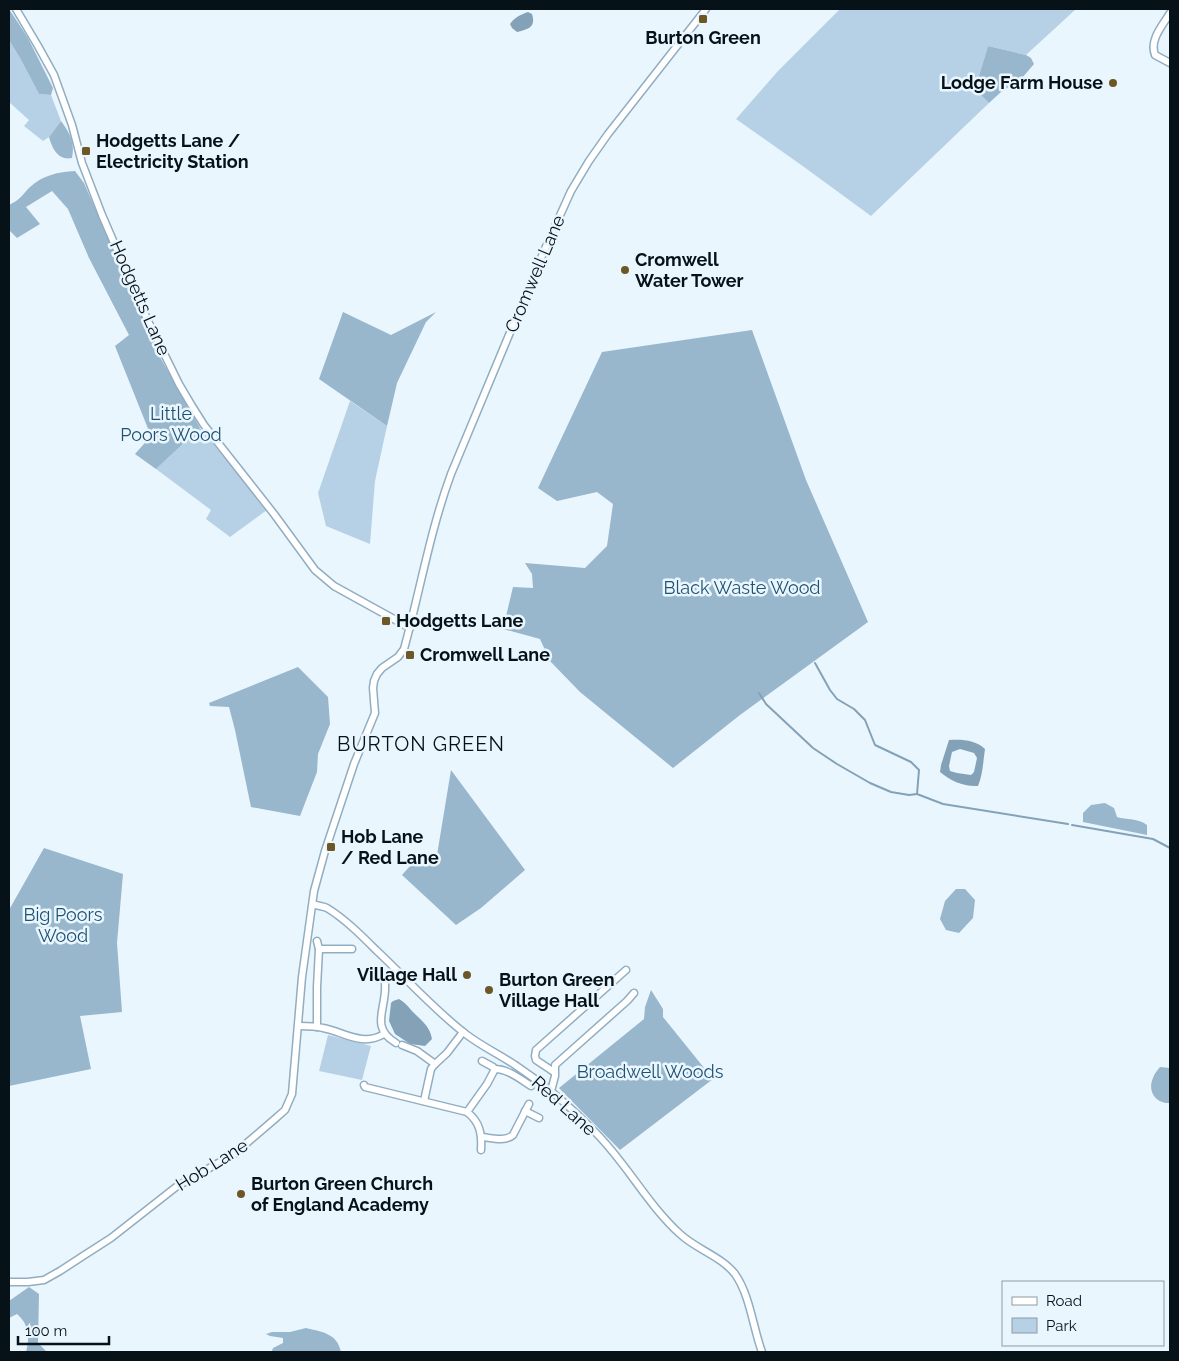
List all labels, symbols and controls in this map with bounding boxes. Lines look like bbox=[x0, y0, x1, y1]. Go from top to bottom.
marker: Burton Green bbox=[697, 13, 709, 25]
place label: Burton Green bbox=[645, 27, 761, 48]
place label: Lodge Farm House bbox=[941, 72, 1103, 93]
marker: Lodge Farm House bbox=[1107, 77, 1119, 89]
place label: Hodgetts Lane / Electricity Station bbox=[96, 130, 249, 172]
marker: Hodgetts Lane / Electricity Station bbox=[80, 145, 92, 157]
street label: Cromwell Lane bbox=[500, 212, 569, 336]
street label: Hodgetts Lane bbox=[106, 237, 175, 359]
place label: Cromwell Water Tower bbox=[635, 249, 744, 291]
marker: Cromwell Water Tower bbox=[619, 264, 631, 276]
park label: Little Poors Wood bbox=[120, 403, 222, 445]
park label: Black Waste Wood bbox=[663, 577, 821, 598]
place label: Hodgetts Lane bbox=[396, 610, 524, 631]
marker: Hodgetts Lane bbox=[380, 615, 392, 627]
place label: Cromwell Lane bbox=[420, 644, 550, 665]
marker: Cromwell Lane bbox=[404, 649, 416, 661]
district label: BURTON GREEN bbox=[337, 732, 505, 756]
place label: Hob Lane / Red Lane bbox=[341, 826, 439, 868]
marker: Hob Lane / Red Lane bbox=[325, 841, 337, 853]
park label: Big Poors Wood bbox=[23, 904, 103, 946]
place label: Village Hall bbox=[357, 964, 457, 985]
marker: Village Hall bbox=[461, 969, 473, 981]
place label: Burton Green Village Hall bbox=[499, 969, 615, 1011]
marker: Burton Green Village Hall bbox=[483, 984, 495, 996]
park label: Broadwell Woods bbox=[577, 1061, 724, 1082]
street label: Red Lane bbox=[528, 1071, 601, 1140]
street label: Hob Lane bbox=[172, 1134, 252, 1195]
place label: Burton Green Church of England Academy bbox=[251, 1173, 433, 1215]
marker: Burton Green Church of England Academy bbox=[235, 1188, 247, 1200]
legend bbox=[1002, 1281, 1164, 1346]
text: Road bbox=[1046, 1292, 1082, 1310]
scale bar bbox=[18, 1314, 109, 1346]
text: Park bbox=[1046, 1317, 1077, 1335]
text: 100 m bbox=[25, 1322, 67, 1340]

